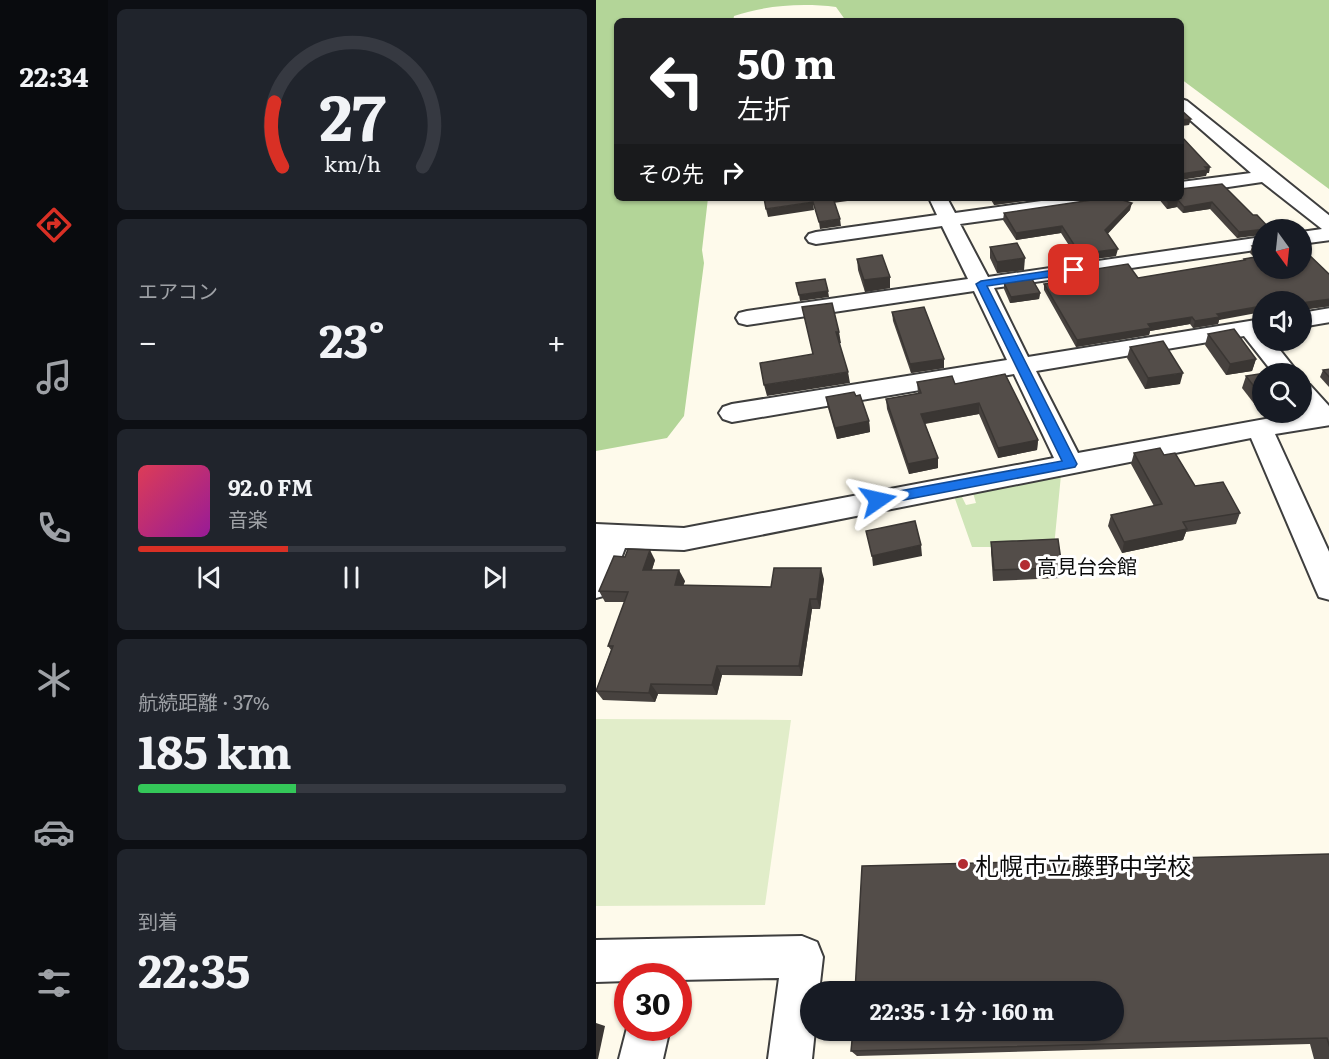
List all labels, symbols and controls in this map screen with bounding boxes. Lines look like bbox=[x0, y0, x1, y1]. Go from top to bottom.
text: 50 m bbox=[737, 30, 836, 92]
icon: left bbox=[638, 42, 716, 120]
text: 22:34 bbox=[20, 55, 88, 95]
text: 27 bbox=[319, 68, 385, 160]
text: 左折 bbox=[737, 87, 791, 127]
text: km/h bbox=[323, 147, 381, 179]
text: その先 bbox=[638, 156, 704, 189]
icon: right bbox=[716, 156, 749, 189]
icon: directions bbox=[33, 204, 75, 246]
north arrow bbox=[1252, 219, 1312, 279]
map controls bbox=[1252, 219, 1312, 423]
pin bbox=[1048, 244, 1099, 295]
icon: arrive bbox=[1057, 253, 1090, 286]
text: エアコン bbox=[138, 275, 218, 305]
button: sound bbox=[1252, 291, 1312, 351]
text: 23° bbox=[319, 305, 385, 372]
text: − bbox=[138, 315, 157, 364]
text: + bbox=[547, 315, 566, 364]
icon: music bbox=[33, 356, 75, 398]
button: search bbox=[1252, 363, 1312, 423]
position arrow bbox=[846, 468, 910, 532]
text: 92.0 FM bbox=[228, 470, 313, 503]
text: 音楽 bbox=[228, 503, 268, 533]
icon: phone bbox=[33, 507, 75, 549]
place label: 高見台会館 bbox=[1037, 550, 1137, 580]
marker: 高見台会館 bbox=[1018, 558, 1032, 572]
icon: previous bbox=[193, 561, 226, 594]
icon: pause bbox=[335, 561, 368, 594]
icon: next bbox=[478, 561, 511, 594]
icon: climate bbox=[33, 659, 75, 701]
text: 航続距離 · 37% bbox=[138, 686, 270, 716]
text: 185 km bbox=[138, 716, 292, 783]
icon: car bbox=[33, 811, 75, 853]
place label: 札幌市立藤野中学校 bbox=[975, 847, 1191, 882]
marker: 札幌市立藤野中学校 bbox=[956, 857, 970, 871]
text: 到着 bbox=[138, 905, 178, 935]
text: 22:35 bbox=[138, 935, 250, 1002]
icon: filters bbox=[33, 962, 75, 1004]
speed limit sign: 30 bbox=[614, 963, 692, 1041]
text: 22:35 · 1 分 · 160 m bbox=[870, 994, 1054, 1027]

